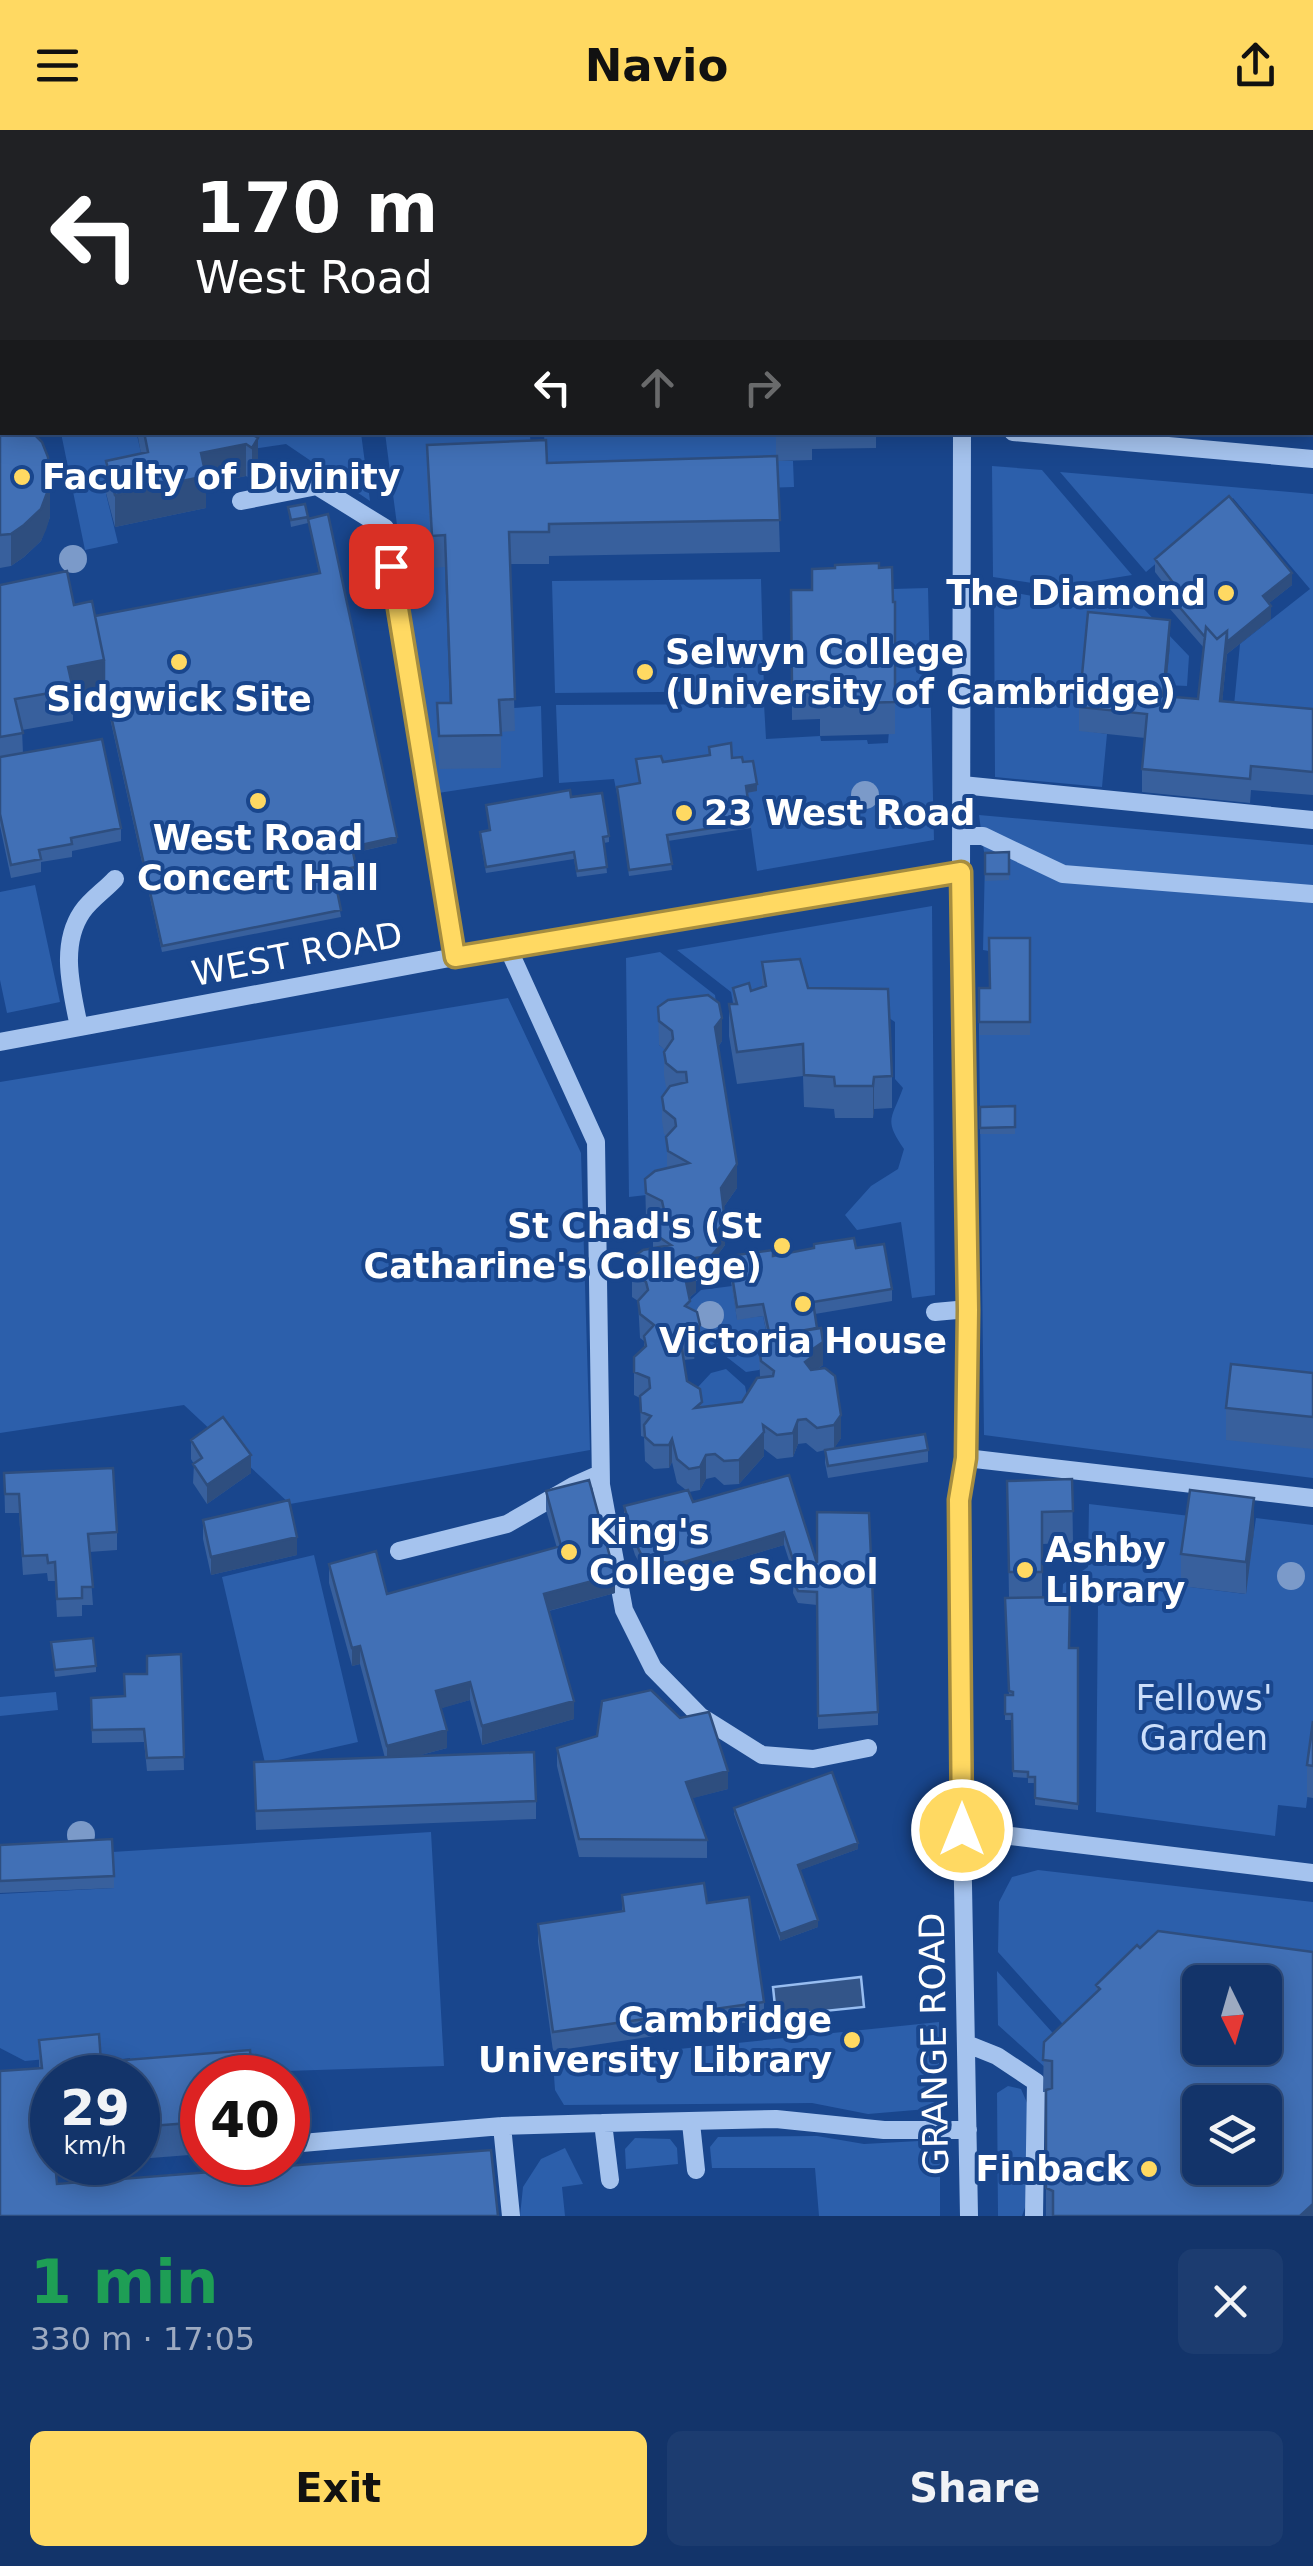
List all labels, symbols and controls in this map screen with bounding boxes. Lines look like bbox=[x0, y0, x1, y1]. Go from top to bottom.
icon: menu bbox=[30, 38, 85, 93]
icon: share bbox=[1228, 38, 1283, 93]
text: Navio bbox=[585, 39, 728, 92]
text: 170 m bbox=[195, 167, 438, 249]
icon: left bbox=[30, 170, 160, 300]
text: West Road bbox=[195, 251, 433, 304]
icon: left bbox=[525, 360, 580, 415]
icon: ahead bbox=[630, 360, 685, 415]
icon: right bbox=[735, 360, 790, 415]
place label: Faculty of Divinity bbox=[42, 457, 401, 497]
marker: Faculty of Divinity bbox=[11, 466, 33, 488]
pin bbox=[349, 524, 434, 609]
icon: arrive bbox=[364, 539, 419, 594]
place label: The Diamond bbox=[946, 573, 1206, 613]
marker: The Diamond bbox=[1215, 582, 1237, 604]
place label: Selwyn College (University of Cambridge) bbox=[665, 632, 1176, 712]
marker: Sidgwick Site bbox=[168, 651, 190, 673]
marker: Selwyn College (University of Cambridge) bbox=[634, 661, 656, 683]
place label: Sidgwick Site bbox=[46, 679, 312, 719]
marker: West Road Concert Hall bbox=[247, 790, 269, 812]
place label: 23 West Road bbox=[704, 793, 975, 833]
marker: 23 West Road bbox=[673, 802, 695, 824]
place label: West Road Concert Hall bbox=[137, 818, 379, 898]
street label: WEST ROAD bbox=[188, 914, 406, 994]
place label: St Chad's (St Catharine's College) bbox=[364, 1206, 762, 1286]
marker: St Chad's (St Catharine's College) bbox=[771, 1235, 793, 1257]
marker: Victoria House bbox=[792, 1293, 814, 1315]
place label: Victoria House bbox=[659, 1321, 947, 1361]
place label: King's College School bbox=[589, 1512, 878, 1592]
place label: Ashby Library bbox=[1045, 1530, 1185, 1610]
marker: King's College School bbox=[558, 1541, 580, 1563]
marker: Ashby Library bbox=[1014, 1559, 1036, 1581]
park label: Fellows' Garden bbox=[1135, 1678, 1273, 1758]
position arrow bbox=[910, 1778, 1014, 1882]
street label: GRANGE ROAD bbox=[912, 1912, 956, 2176]
north arrow bbox=[1182, 1965, 1282, 2065]
map controls bbox=[1182, 1965, 1282, 2185]
place label: Cambridge University Library bbox=[478, 2000, 832, 2080]
marker: Cambridge University Library bbox=[841, 2029, 863, 2051]
speed limit sign: 40 bbox=[180, 2055, 310, 2185]
text: 29 bbox=[60, 2079, 130, 2137]
button: layers bbox=[1182, 2085, 1282, 2185]
text: km/h bbox=[63, 2131, 127, 2160]
place label: Finback bbox=[975, 2149, 1130, 2189]
marker: Finback bbox=[1138, 2158, 1160, 2180]
text: 1 min bbox=[30, 2247, 218, 2317]
button: close bbox=[1178, 2249, 1283, 2354]
text: 330 m · 17:05 bbox=[30, 2320, 255, 2358]
button: Exit bbox=[30, 2431, 647, 2546]
button: Share bbox=[667, 2431, 1283, 2546]

